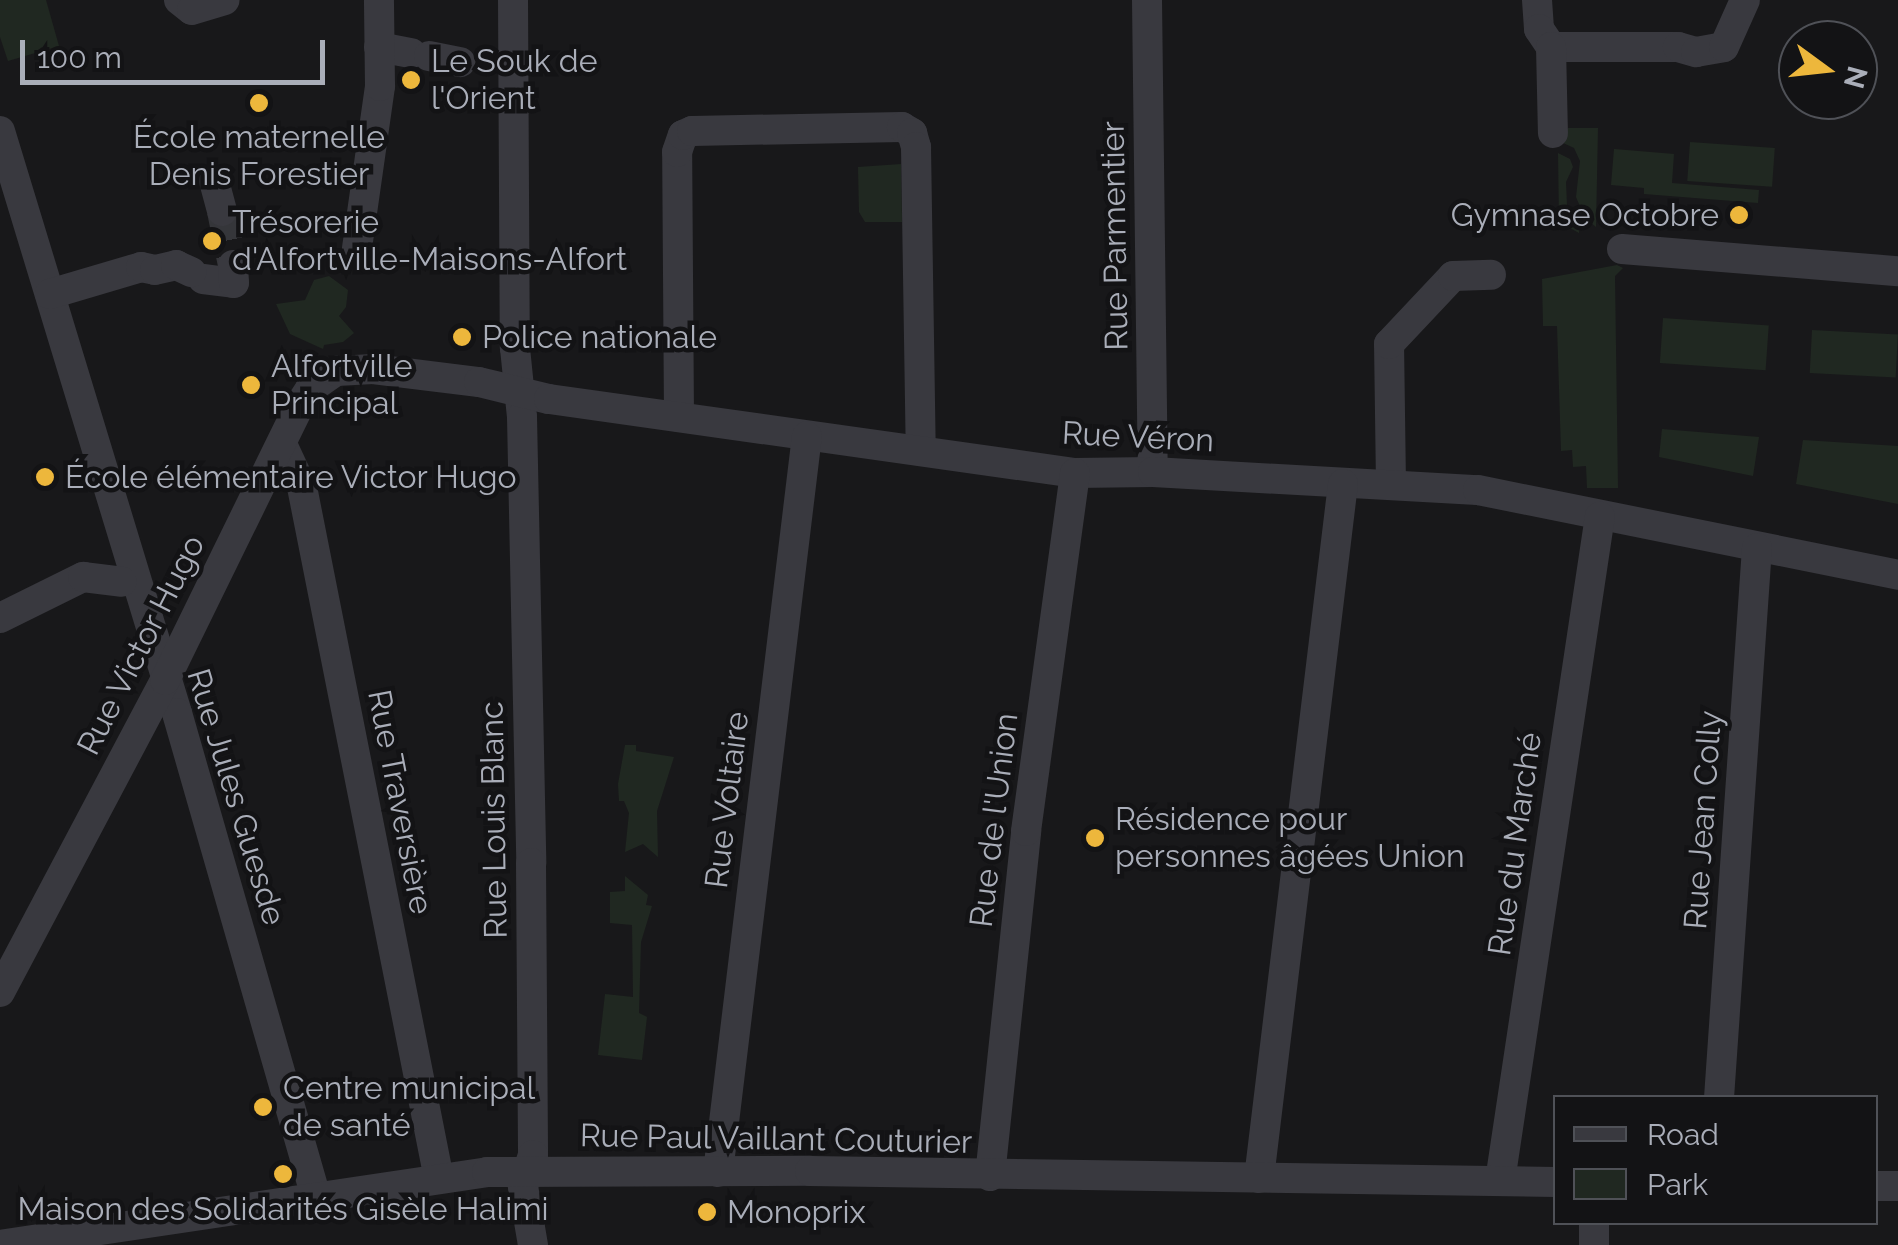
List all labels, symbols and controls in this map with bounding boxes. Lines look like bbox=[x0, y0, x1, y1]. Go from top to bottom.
scale bar bbox=[25, 20, 330, 82]
north arrow bbox=[1778, 20, 1878, 120]
text: 100 m bbox=[37, 40, 122, 75]
place label: Le Souk de l'Orient bbox=[431, 43, 598, 118]
text: N bbox=[1837, 63, 1874, 92]
marker: Le Souk de l'Orient bbox=[400, 69, 422, 91]
marker: École maternelle Denis Forestier bbox=[248, 92, 270, 114]
place label: École maternelle Denis Forestier bbox=[133, 119, 385, 194]
street label: Rue Parmentier bbox=[1094, 121, 1136, 351]
place label: Gymnase Octobre bbox=[1451, 196, 1719, 234]
place label: Trésorerie d'Alfortville-Maisons-Alfort bbox=[232, 204, 627, 279]
marker: Gymnase Octobre bbox=[1728, 204, 1750, 226]
marker: Trésorerie d'Alfortville-Maisons-Alfort bbox=[201, 230, 223, 252]
place label: Police nationale bbox=[482, 318, 717, 356]
marker: Police nationale bbox=[451, 326, 473, 348]
place label: Alfortville Principal bbox=[271, 348, 413, 423]
marker: Alfortville Principal bbox=[240, 374, 262, 396]
street label: Rue Véron bbox=[1060, 414, 1216, 460]
place label: École élémentaire Victor Hugo bbox=[65, 458, 518, 496]
marker: École élémentaire Victor Hugo bbox=[34, 466, 56, 488]
street label: Rue Victor Hugo bbox=[69, 528, 213, 762]
street label: Rue Jules Guesde bbox=[179, 664, 293, 930]
street label: Rue Traversière bbox=[359, 686, 441, 918]
street label: Rue Louis Blanc bbox=[473, 701, 515, 939]
street label: Rue Voltaire bbox=[697, 709, 757, 891]
street label: Rue Jean Colly bbox=[1676, 709, 1730, 931]
street label: Rue de l'Union bbox=[962, 711, 1026, 929]
street label: Rue du Marché bbox=[1480, 730, 1550, 958]
place label: Résidence pour personnes âgées Union bbox=[1115, 801, 1465, 876]
marker: Résidence pour personnes âgées Union bbox=[1084, 827, 1106, 849]
place label: Centre municipal de santé bbox=[283, 1070, 535, 1145]
legend bbox=[1553, 1095, 1878, 1225]
marker: Centre municipal de santé bbox=[252, 1096, 274, 1118]
street label: Rue Paul Vaillant Couturier bbox=[579, 1116, 973, 1162]
text: Road bbox=[1647, 1117, 1719, 1152]
marker: Maison des Solidarités Gisèle Halimi bbox=[272, 1163, 294, 1185]
text: Park bbox=[1647, 1167, 1708, 1202]
place label: Maison des Solidarités Gisèle Halimi bbox=[17, 1190, 549, 1228]
place label: Monoprix bbox=[727, 1193, 866, 1231]
marker: Monoprix bbox=[696, 1201, 718, 1223]

